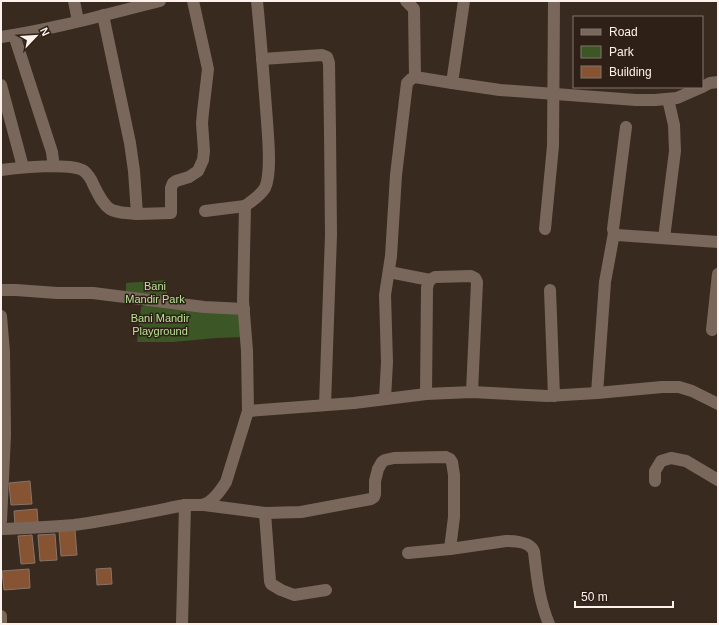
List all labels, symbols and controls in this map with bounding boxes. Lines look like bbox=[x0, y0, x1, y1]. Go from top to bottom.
north arrow bbox=[16, 16, 56, 56]
legend bbox=[573, 16, 703, 88]
text: Road bbox=[609, 25, 638, 39]
text: N bbox=[38, 26, 52, 38]
text: Park bbox=[609, 45, 635, 59]
text: Building bbox=[609, 65, 652, 79]
park label: Bani Mandir Park bbox=[125, 280, 185, 305]
park label: Bani Mandir Playground bbox=[131, 312, 190, 337]
scale bar bbox=[575, 583, 673, 609]
text: 50 m bbox=[581, 590, 608, 604]

